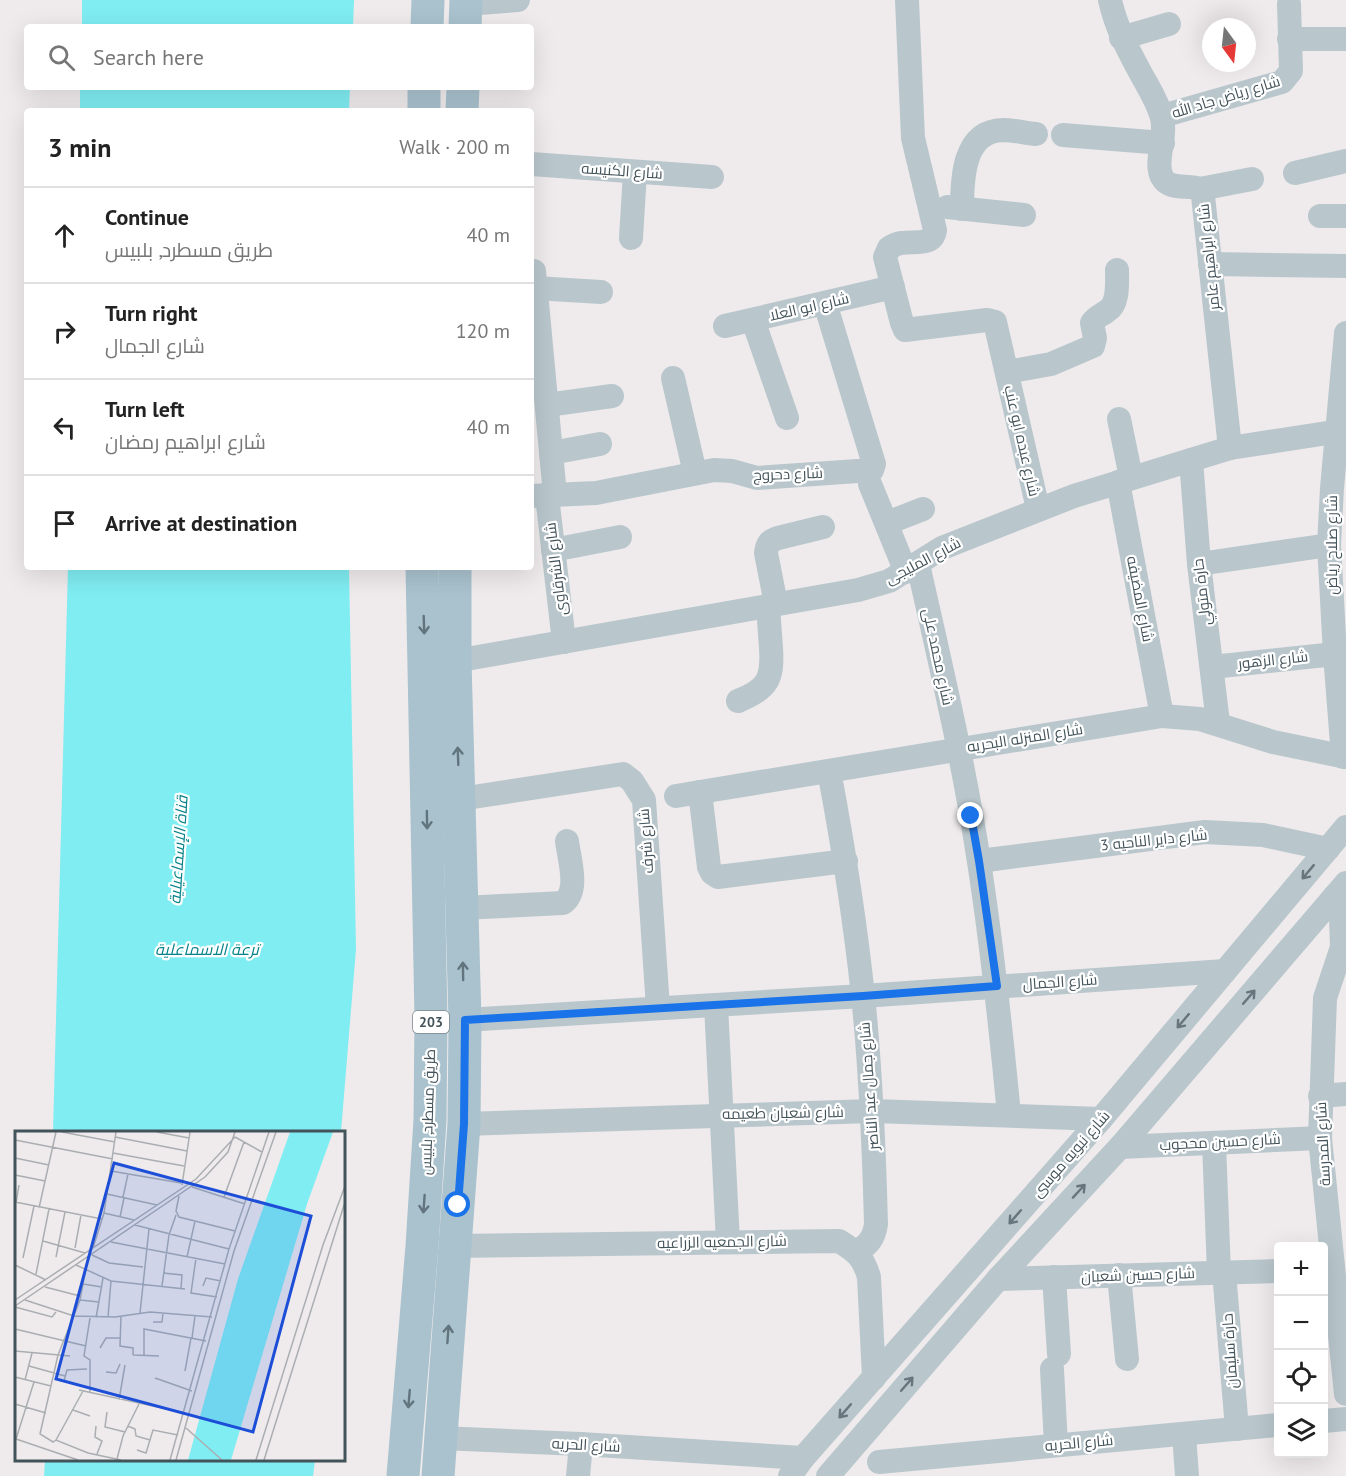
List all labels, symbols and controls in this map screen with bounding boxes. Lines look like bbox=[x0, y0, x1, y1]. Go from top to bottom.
north arrow bbox=[1202, 18, 1256, 72]
search box bbox=[24, 24, 534, 90]
icon: search bbox=[45, 41, 78, 74]
text: Search here bbox=[93, 43, 204, 71]
street label: شارع رياض جاد الله bbox=[1169, 71, 1283, 124]
text: 3 min bbox=[48, 131, 111, 164]
text: Walk · 200 m bbox=[399, 134, 510, 160]
street label: شارع الكنيسه bbox=[581, 158, 663, 185]
street label: شارع ابراهيم عامر bbox=[1193, 202, 1226, 312]
text: Continue bbox=[105, 203, 189, 231]
icon: ahead bbox=[48, 219, 81, 252]
text: 40 m bbox=[467, 222, 510, 248]
text: طريق مسطرد, بلبيس bbox=[105, 237, 273, 263]
street label: شارع ابو العلا bbox=[767, 288, 851, 327]
text: Turn right bbox=[105, 299, 197, 327]
icon: right bbox=[48, 315, 81, 348]
text: 120 m bbox=[456, 318, 510, 344]
text: شارع الجمال bbox=[105, 333, 205, 359]
street label: شارع عبده ابو عنب bbox=[999, 384, 1044, 499]
text: Turn left bbox=[105, 395, 185, 423]
icon: left bbox=[48, 411, 81, 444]
text: 40 m bbox=[467, 414, 510, 440]
text: شارع ابراهيم رمضان bbox=[105, 429, 266, 455]
street label: شارع دحروج bbox=[753, 463, 823, 486]
street label: شارع صلاح رياض bbox=[1322, 495, 1343, 595]
icon: arrive bbox=[48, 507, 81, 540]
text: Arrive at destination bbox=[105, 509, 297, 537]
street label: شارع الشرقاوى bbox=[540, 521, 573, 617]
street label: شارع المليجى bbox=[882, 533, 965, 590]
street label: شارع المضيفه bbox=[1121, 554, 1158, 644]
street label: حارة متولي bbox=[1188, 557, 1218, 627]
street label: شارع محمد على bbox=[917, 607, 958, 707]
one-way arrow bbox=[418, 615, 430, 635]
street label: شارع الزهور bbox=[1236, 646, 1309, 675]
street label: شارع المنزله البحريه bbox=[966, 719, 1085, 758]
one-way arrow bbox=[452, 746, 464, 766]
water label: قناة الإسماعيلية bbox=[164, 794, 193, 905]
route end bbox=[957, 802, 983, 828]
street label: شارع شرف bbox=[634, 808, 659, 874]
one-way arrow bbox=[422, 810, 433, 830]
street label: شارع داير الناحيه 3 bbox=[1100, 824, 1209, 857]
one-way arrow bbox=[1302, 864, 1315, 880]
water label: ترعة الاسماعلية bbox=[155, 939, 262, 959]
one-way arrow bbox=[458, 962, 469, 982]
street label: شارع الجمال bbox=[1022, 969, 1098, 996]
one-way arrow bbox=[1242, 990, 1256, 1005]
road number: 203 bbox=[413, 1011, 449, 1033]
one-way arrow bbox=[1176, 1013, 1190, 1028]
street label: شارع جمال عبد الناصر bbox=[855, 1021, 885, 1152]
street label: طريق مسطرد, بلبيس bbox=[416, 1049, 440, 1175]
street label: شارع المدرسة bbox=[1311, 1101, 1336, 1187]
street label: شارع شعبان طعيمه bbox=[722, 1102, 844, 1125]
street label: شارع نبويه موسى bbox=[1028, 1106, 1115, 1202]
street label: شارع حسين محجوب bbox=[1159, 1129, 1281, 1156]
inset map bbox=[15, 1131, 345, 1461]
one-way arrow bbox=[1072, 1184, 1086, 1199]
route start bbox=[444, 1191, 470, 1217]
one-way arrow bbox=[419, 1194, 430, 1214]
one-way arrow bbox=[1009, 1209, 1022, 1225]
street label: شارع الجمعيه الزراعيه bbox=[657, 1231, 787, 1254]
map controls bbox=[1274, 1242, 1328, 1458]
button: + bbox=[1274, 1242, 1328, 1296]
street label: شارع حسين شعبان bbox=[1081, 1263, 1195, 1288]
button: − bbox=[1274, 1296, 1328, 1350]
street label: حارة سليمان bbox=[1217, 1313, 1243, 1389]
one-way arrow bbox=[443, 1324, 454, 1344]
button: locate bbox=[1274, 1350, 1328, 1404]
one-way arrow bbox=[901, 1376, 914, 1392]
one-way arrow bbox=[403, 1388, 414, 1408]
one-way arrow bbox=[838, 1403, 852, 1418]
button: layers bbox=[1274, 1404, 1328, 1458]
street label: شارع الحريه bbox=[1044, 1430, 1114, 1457]
street label: شارع الحريه bbox=[551, 1433, 621, 1458]

